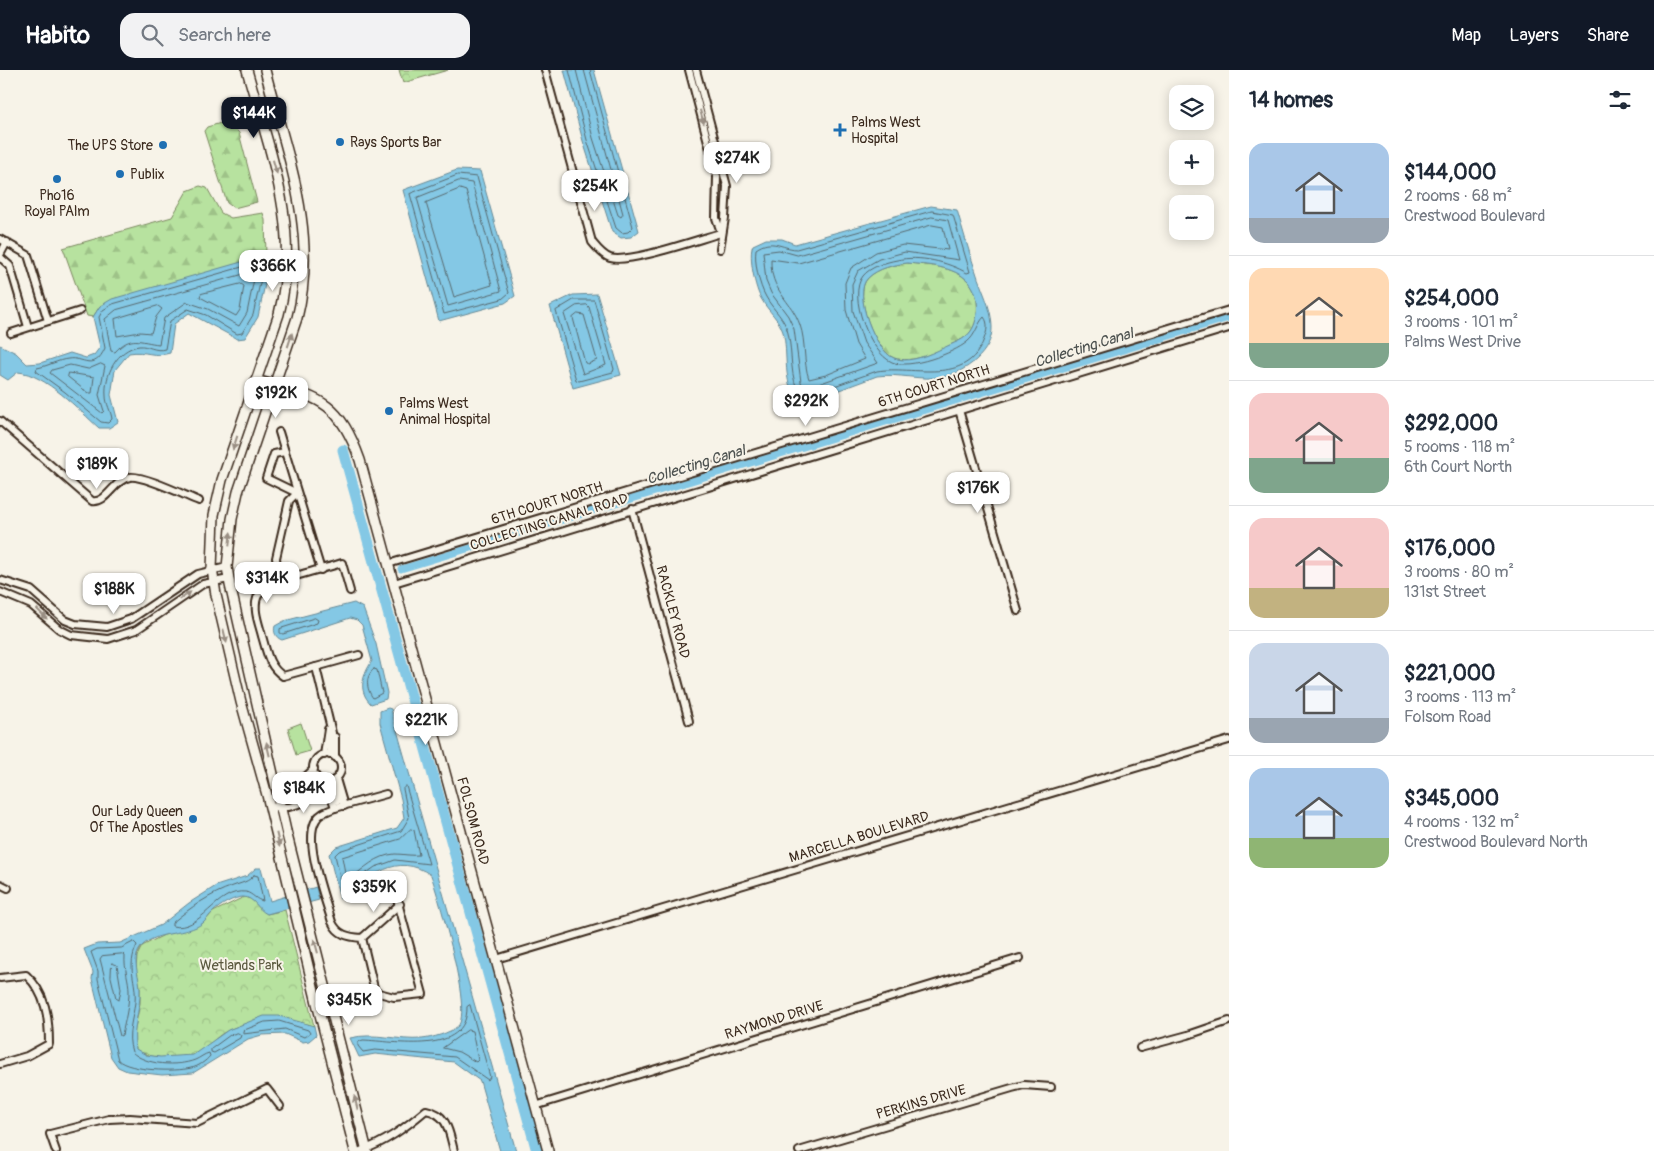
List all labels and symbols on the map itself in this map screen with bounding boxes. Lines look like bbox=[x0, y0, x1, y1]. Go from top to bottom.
pin: $144K bbox=[219, 97, 289, 139]
one-way arrow bbox=[698, 110, 706, 125]
place label: Palms West Hospital bbox=[851, 114, 921, 147]
marker: Palms West Hospital bbox=[833, 123, 847, 137]
place label: Rays Sports Bar bbox=[350, 134, 442, 151]
marker: Rays Sports Bar bbox=[334, 136, 346, 148]
place label: The UPS Store bbox=[68, 137, 153, 154]
marker: The UPS Store bbox=[157, 139, 169, 151]
pin: $274K bbox=[702, 142, 772, 184]
one-way arrow bbox=[271, 160, 279, 175]
place label: Publix bbox=[130, 166, 164, 183]
marker: Publix bbox=[114, 168, 126, 180]
pin: $254K bbox=[560, 170, 630, 212]
marker: Pho16 Royal PAlm bbox=[51, 173, 63, 185]
place label: Pho16 Royal PAlm bbox=[24, 187, 90, 220]
pin: $366K bbox=[238, 250, 308, 292]
water label: Collecting Canal bbox=[1032, 324, 1137, 372]
one-way arrow bbox=[287, 332, 295, 347]
street label: 6TH COURT NORTH bbox=[876, 361, 992, 411]
pin: $192K bbox=[241, 376, 311, 419]
pin: $292K bbox=[771, 384, 841, 427]
place label: Palms West Animal Hospital bbox=[399, 395, 491, 428]
marker: Palms West Animal Hospital bbox=[383, 405, 395, 417]
one-way arrow bbox=[230, 436, 238, 451]
water label: Collecting Canal bbox=[644, 441, 749, 489]
pin: $189K bbox=[62, 448, 132, 490]
pin: $176K bbox=[943, 472, 1013, 514]
street label: 6TH COURT NORTH bbox=[489, 478, 605, 528]
street label: COLLECTING CANAL ROAD bbox=[468, 490, 630, 554]
one-way arrow bbox=[226, 531, 234, 547]
pin: $314K bbox=[232, 562, 302, 604]
street label: RACKLEY ROAD bbox=[652, 564, 694, 661]
pin: $188K bbox=[79, 572, 149, 615]
one-way arrow bbox=[178, 591, 192, 601]
one-way arrow bbox=[36, 608, 48, 620]
one-way arrow bbox=[222, 629, 230, 644]
pin: $221K bbox=[391, 704, 461, 746]
one-way arrow bbox=[264, 742, 272, 757]
pin: $184K bbox=[269, 772, 339, 814]
street label: FOLSOM ROAD bbox=[453, 775, 493, 867]
place label: Our Lady Queen Of The Apostles bbox=[90, 803, 184, 836]
street label: MARCELLA BOULEVARD bbox=[787, 808, 931, 866]
marker: Our Lady Queen Of The Apostles bbox=[187, 813, 199, 825]
one-way arrow bbox=[274, 833, 282, 848]
pin: $359K bbox=[339, 870, 409, 913]
one-way arrow bbox=[312, 938, 320, 954]
park label: Wetlands Park bbox=[200, 957, 282, 974]
pin: $345K bbox=[314, 984, 384, 1026]
street label: RAYMOND DRIVE bbox=[723, 997, 825, 1043]
street label: PERKINS DRIVE bbox=[874, 1081, 968, 1123]
one-way arrow bbox=[352, 1096, 360, 1111]

